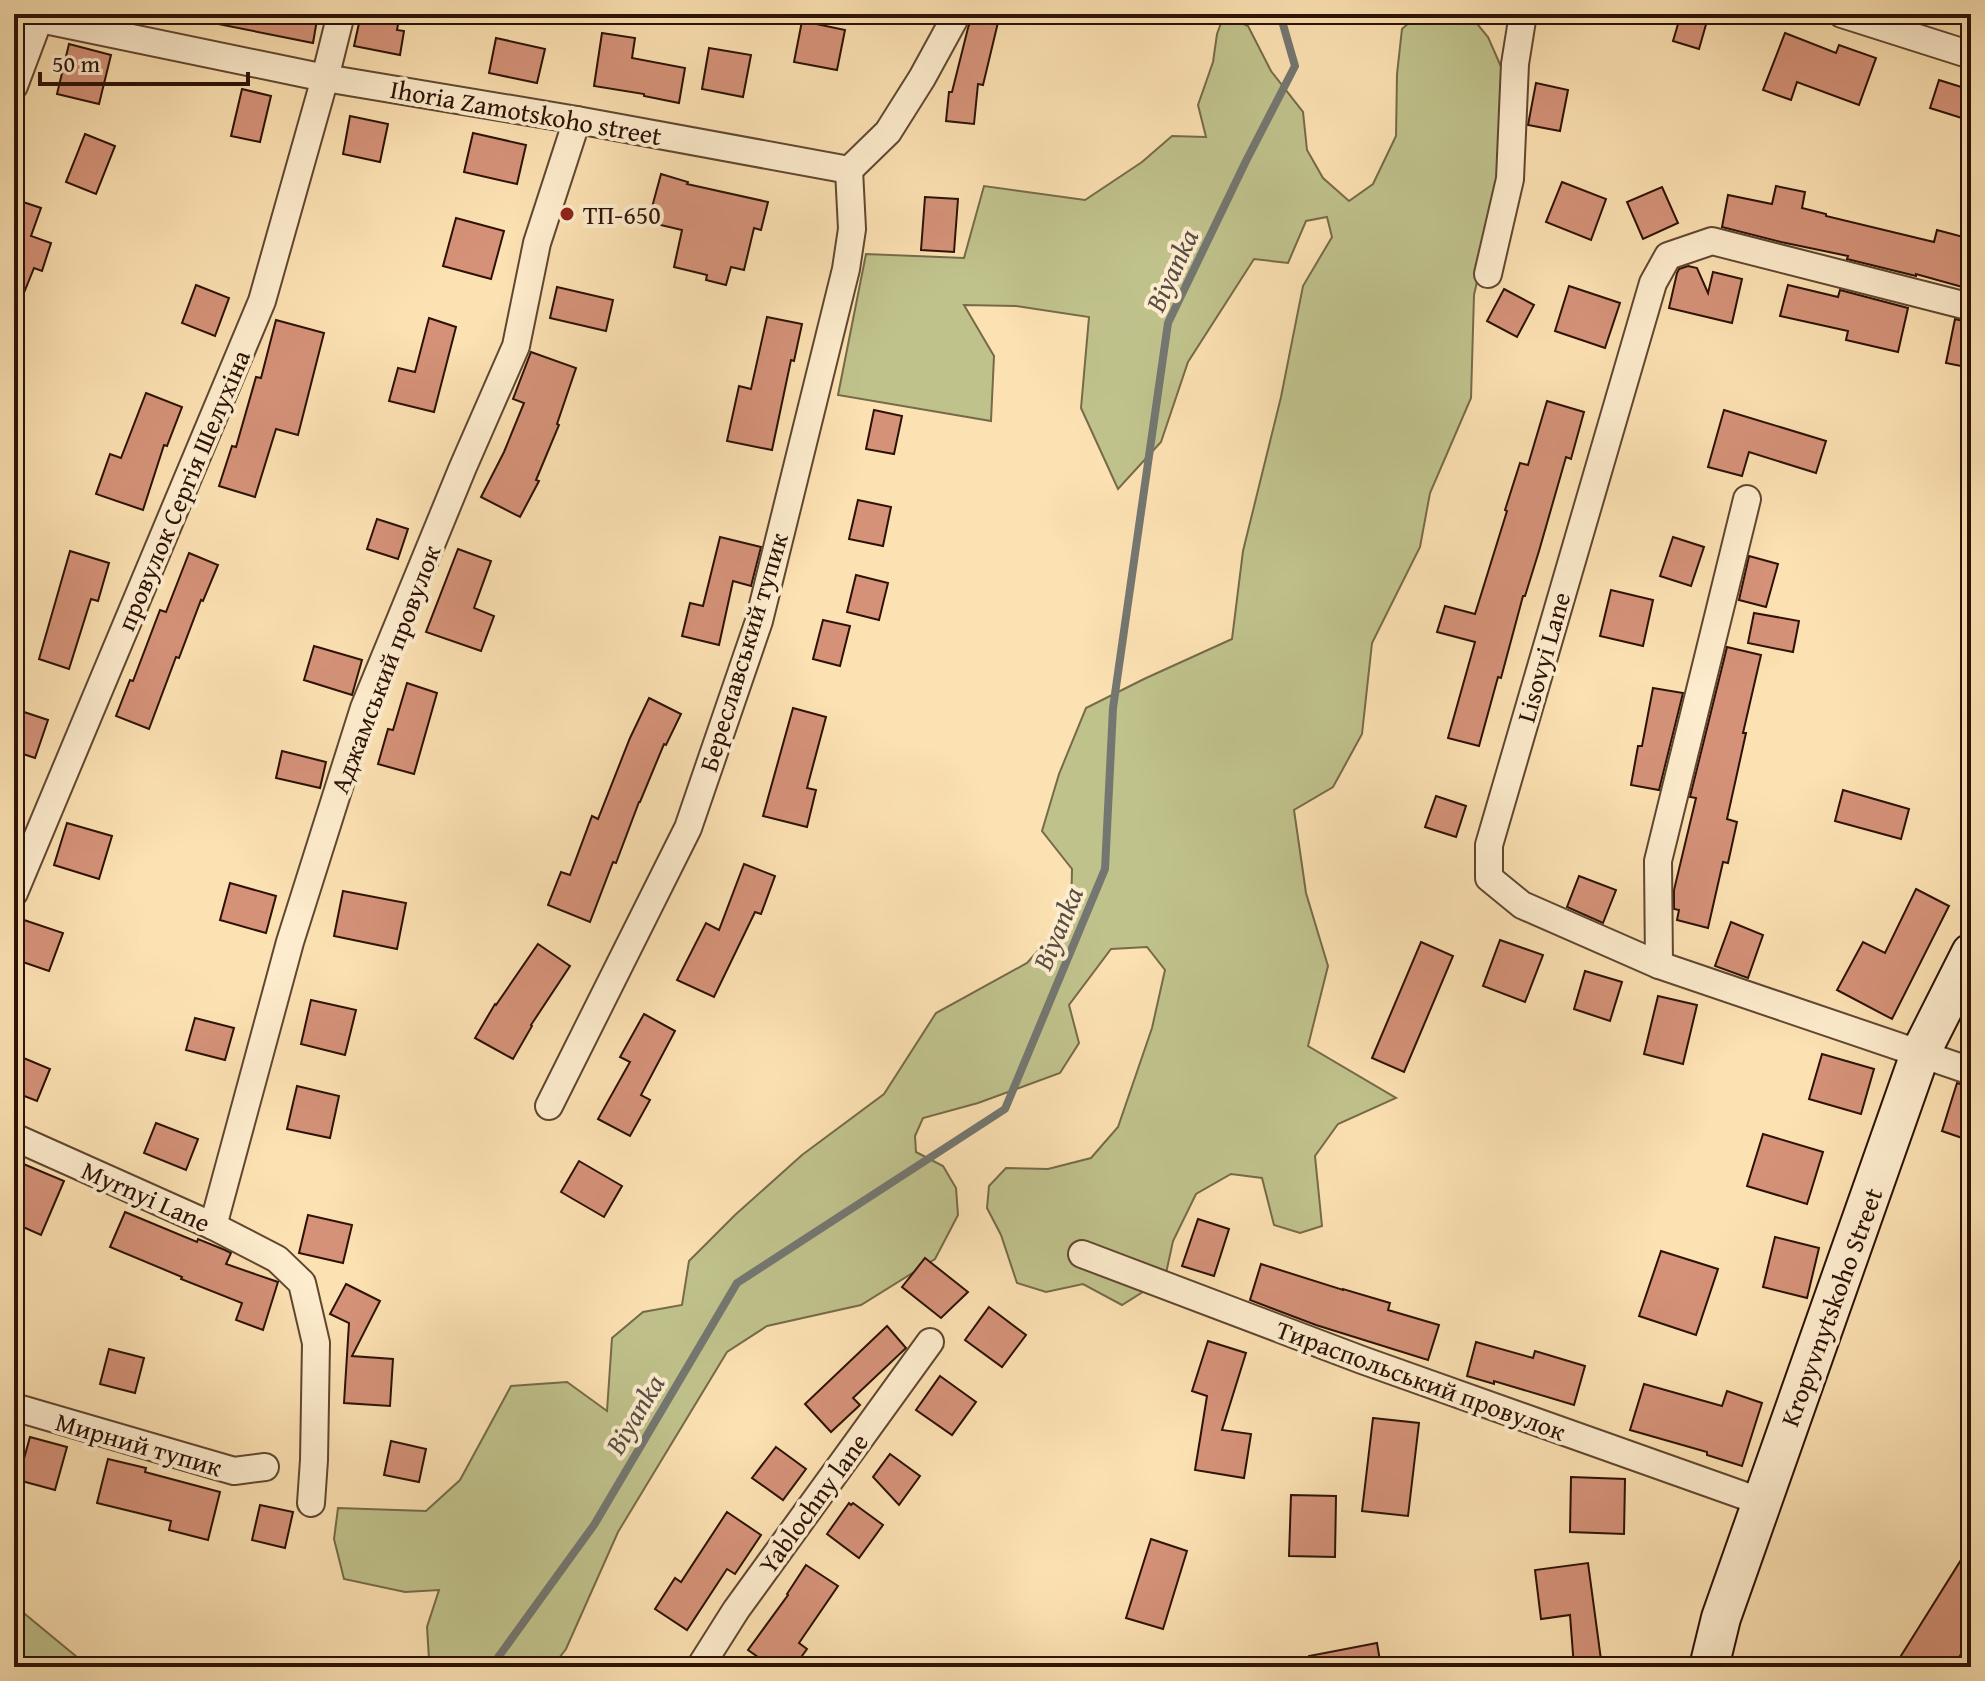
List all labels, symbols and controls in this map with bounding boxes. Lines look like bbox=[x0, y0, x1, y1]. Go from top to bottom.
scale bar bbox=[40, 36, 248, 86]
text: 50 m bbox=[52, 46, 100, 81]
street label: Ihoria Zamotskoho street bbox=[387, 69, 665, 155]
place label: ТП-650 bbox=[583, 195, 661, 234]
marker: ТП-650 bbox=[558, 205, 576, 223]
water label: Biyanka bbox=[1134, 222, 1208, 319]
street label: провулок Сергія Шелухіна bbox=[106, 343, 260, 637]
street label: Береславський тупик bbox=[688, 528, 798, 776]
street label: Аджамський провулок bbox=[320, 539, 450, 799]
street label: Lisovyi Lane bbox=[1506, 587, 1580, 727]
water label: Biyanka bbox=[1021, 880, 1093, 977]
street label: Myrnyi Lane bbox=[75, 1150, 217, 1242]
street label: Kropyvnytskoho Street bbox=[1770, 1182, 1892, 1432]
street label: Тираспольський провулок bbox=[1271, 1309, 1572, 1451]
water label: Biyanka bbox=[594, 1366, 674, 1463]
street label: Мирний тупик bbox=[51, 1402, 227, 1486]
street label: Yablochny lane bbox=[748, 1424, 878, 1582]

